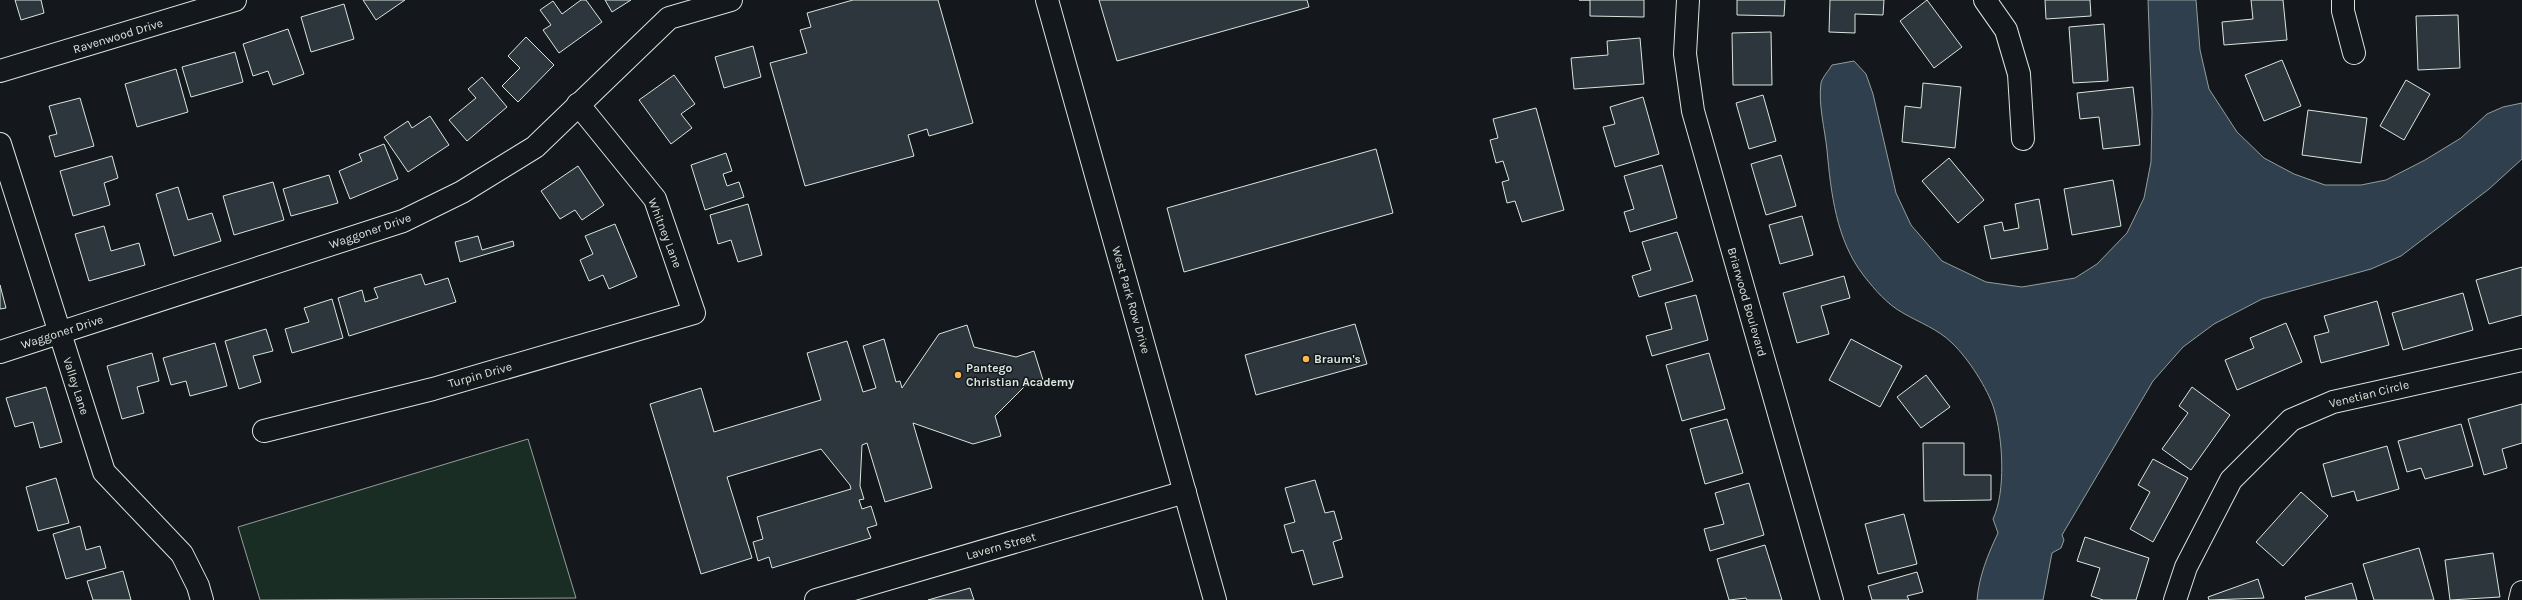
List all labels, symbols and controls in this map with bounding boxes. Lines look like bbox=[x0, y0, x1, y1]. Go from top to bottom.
street label: Ravenwood Drive bbox=[71, 16, 165, 56]
street label: Whitney Lane bbox=[645, 196, 685, 270]
street label: Waggoner Drive bbox=[327, 210, 413, 252]
street label: West Park Row Drive bbox=[1109, 245, 1153, 355]
street label: Briarwood Boulevard bbox=[1725, 246, 1769, 358]
street label: Waggoner Drive bbox=[19, 312, 105, 352]
place label: Braum's bbox=[1314, 352, 1361, 366]
marker: Braum's bbox=[1301, 354, 1311, 364]
street label: Valley Lane bbox=[60, 355, 92, 417]
street label: Turpin Drive bbox=[447, 359, 513, 391]
place label: Pantego Christian Academy bbox=[966, 361, 1074, 389]
marker: Pantego Christian Academy bbox=[953, 370, 963, 380]
street label: Venetian Circle bbox=[2328, 377, 2410, 411]
street label: Lavern Street bbox=[965, 529, 1038, 563]

